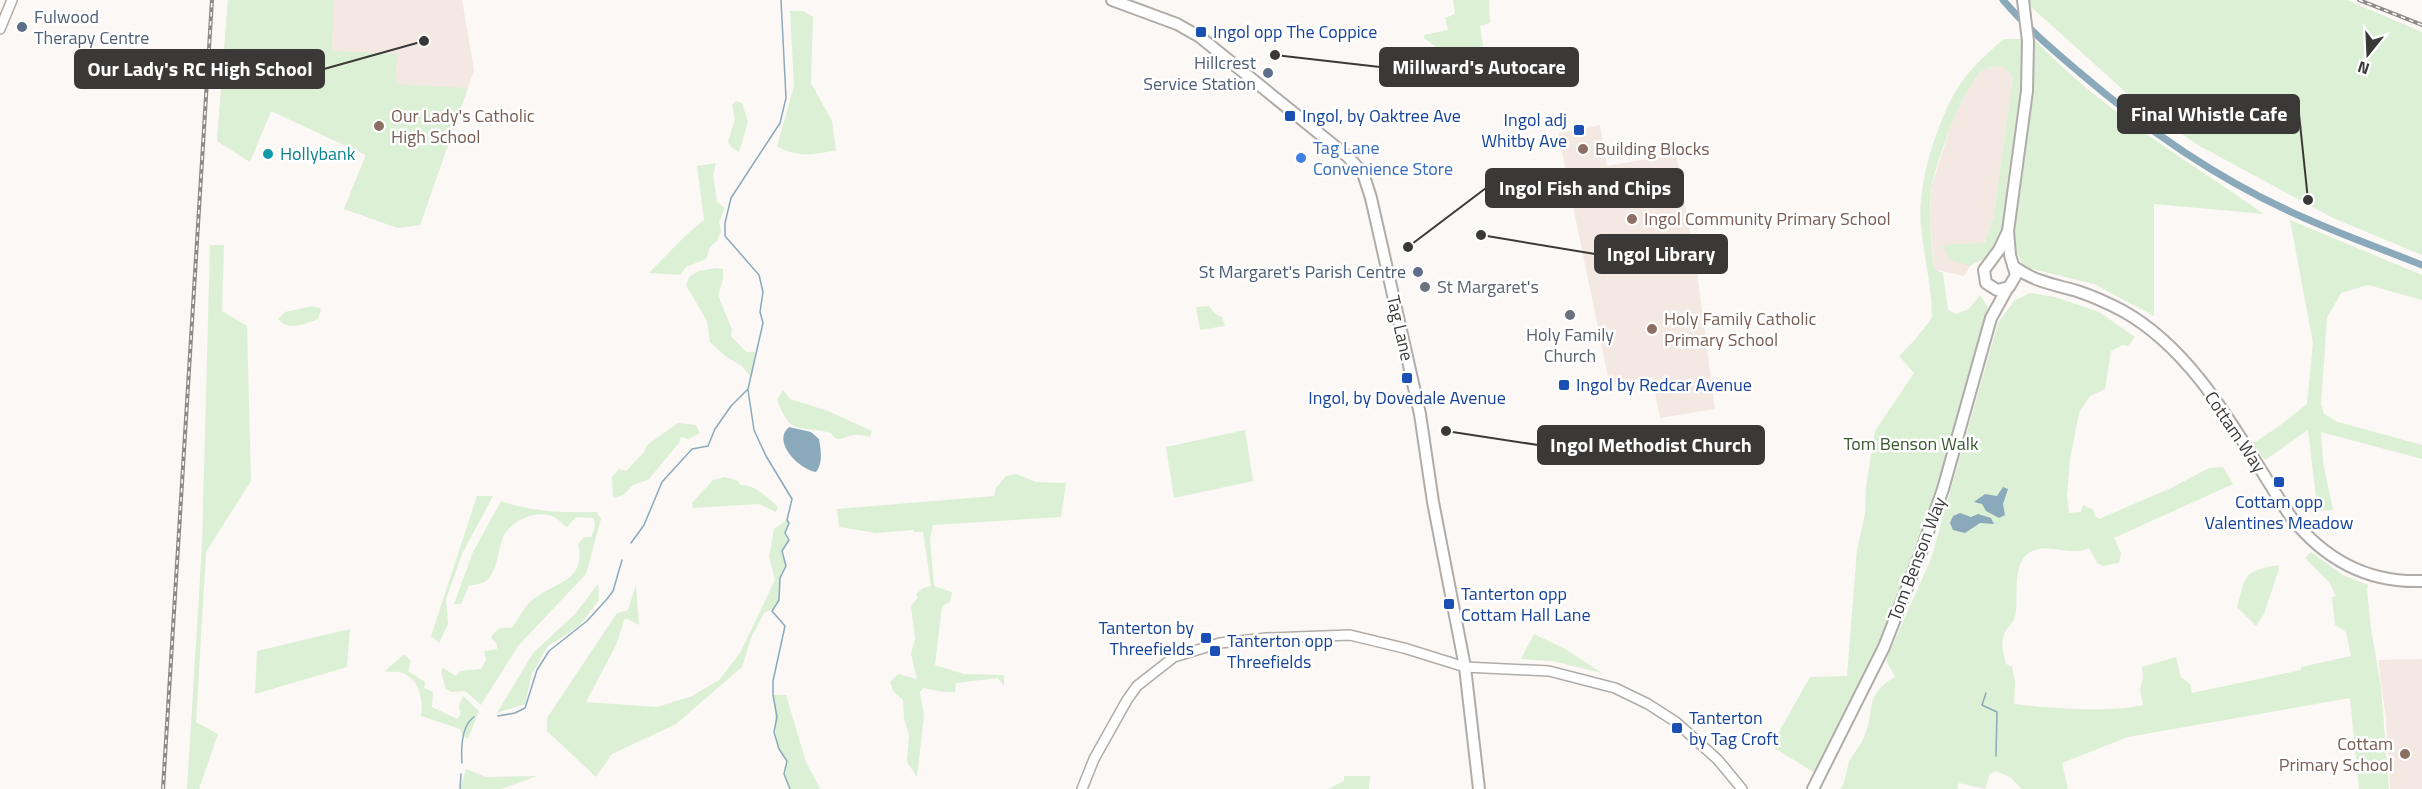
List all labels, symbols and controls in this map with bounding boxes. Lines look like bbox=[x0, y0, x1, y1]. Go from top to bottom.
place label: Fulwood Therapy Centre bbox=[34, 3, 149, 51]
place label: Ingol opp The Coppice bbox=[1213, 18, 1377, 45]
marker: Fulwood Therapy Centre bbox=[15, 20, 29, 34]
north arrow bbox=[2338, 24, 2398, 84]
marker: Ingol opp The Coppice bbox=[1194, 25, 1208, 39]
callout: Millward's Autocare bbox=[1380, 48, 1578, 86]
place label: Hillcrest Service Station bbox=[1143, 49, 1257, 97]
callout: Our Lady's RC High School bbox=[75, 50, 324, 88]
text: Millward's Autocare bbox=[1392, 51, 1566, 82]
text: Our Lady's RC High School bbox=[87, 53, 313, 84]
text: N bbox=[2354, 55, 2372, 81]
marker: Hillcrest Service Station bbox=[1261, 66, 1275, 80]
callout: Final Whistle Cafe bbox=[2118, 95, 2299, 133]
text: Final Whistle Cafe bbox=[2131, 98, 2287, 129]
place label: Our Lady's Catholic High School bbox=[391, 102, 535, 150]
place label: Ingol, by Oaktree Ave bbox=[1302, 102, 1461, 129]
place label: Ingol adj Whitby Ave bbox=[1481, 106, 1567, 154]
marker: Ingol, by Oaktree Ave bbox=[1283, 109, 1297, 123]
marker: Our Lady's Catholic High School bbox=[372, 119, 386, 133]
marker: Ingol adj Whitby Ave bbox=[1572, 123, 1586, 137]
place label: Tag Lane Convenience Store bbox=[1313, 134, 1453, 182]
place label: Building Blocks bbox=[1595, 135, 1710, 162]
place label: Hollybank bbox=[280, 140, 356, 167]
marker: Building Blocks bbox=[1576, 142, 1590, 156]
marker: Hollybank bbox=[261, 147, 275, 161]
marker: Tag Lane Convenience Store bbox=[1294, 151, 1308, 165]
callout: Ingol Fish and Chips bbox=[1486, 169, 1683, 207]
text: Ingol Fish and Chips bbox=[1499, 172, 1671, 203]
place label: Ingol Community Primary School bbox=[1644, 205, 1891, 232]
marker: Ingol Community Primary School bbox=[1625, 212, 1639, 226]
callout: Ingol Library bbox=[1595, 235, 1727, 273]
text: Ingol Library bbox=[1607, 238, 1715, 269]
place label: St Margaret's Parish Centre bbox=[1199, 258, 1406, 285]
marker: St Margaret's Parish Centre bbox=[1411, 265, 1425, 279]
place label: St Margaret's bbox=[1437, 273, 1539, 300]
marker: St Margaret's bbox=[1418, 280, 1432, 294]
street label: Tag Lane bbox=[1380, 292, 1421, 363]
place label: Holy Family Catholic Primary School bbox=[1664, 305, 1816, 353]
marker: Holy Family Church bbox=[1563, 308, 1577, 322]
place label: Holy Family Church bbox=[1526, 321, 1614, 369]
marker: Holy Family Catholic Primary School bbox=[1645, 322, 1659, 336]
marker: Ingol, by Dovedale Avenue bbox=[1400, 371, 1414, 385]
place label: Ingol by Redcar Avenue bbox=[1576, 371, 1752, 398]
marker: Ingol by Redcar Avenue bbox=[1557, 378, 1571, 392]
place label: Ingol, by Dovedale Avenue bbox=[1308, 384, 1506, 411]
street label: Cottam Way bbox=[2198, 386, 2273, 478]
callout: Ingol Methodist Church bbox=[1538, 426, 1764, 464]
text: Ingol Methodist Church bbox=[1550, 429, 1752, 460]
park label: Tom Benson Walk bbox=[1843, 430, 1979, 457]
marker: Cottam opp Valentines Meadow bbox=[2272, 475, 2286, 489]
place label: Cottam opp Valentines Meadow bbox=[2204, 488, 2354, 536]
street label: Tom Benson Way bbox=[1880, 493, 1953, 625]
place label: Tanterton opp Cottam Hall Lane bbox=[1461, 580, 1591, 628]
marker: Tanterton opp Cottam Hall Lane bbox=[1442, 597, 1456, 611]
place label: Tanterton by Threefields bbox=[1098, 614, 1194, 662]
place label: Tanterton opp Threefields bbox=[1227, 627, 1333, 675]
marker: Tanterton by Threefields bbox=[1199, 631, 1213, 645]
marker: Tanterton opp Threefields bbox=[1208, 644, 1222, 658]
place label: Tanterton by Tag Croft bbox=[1689, 704, 1779, 752]
marker: Tanterton by Tag Croft bbox=[1670, 721, 1684, 735]
place label: Cottam Primary School bbox=[2279, 730, 2393, 778]
marker: Cottam Primary School bbox=[2398, 747, 2412, 761]

